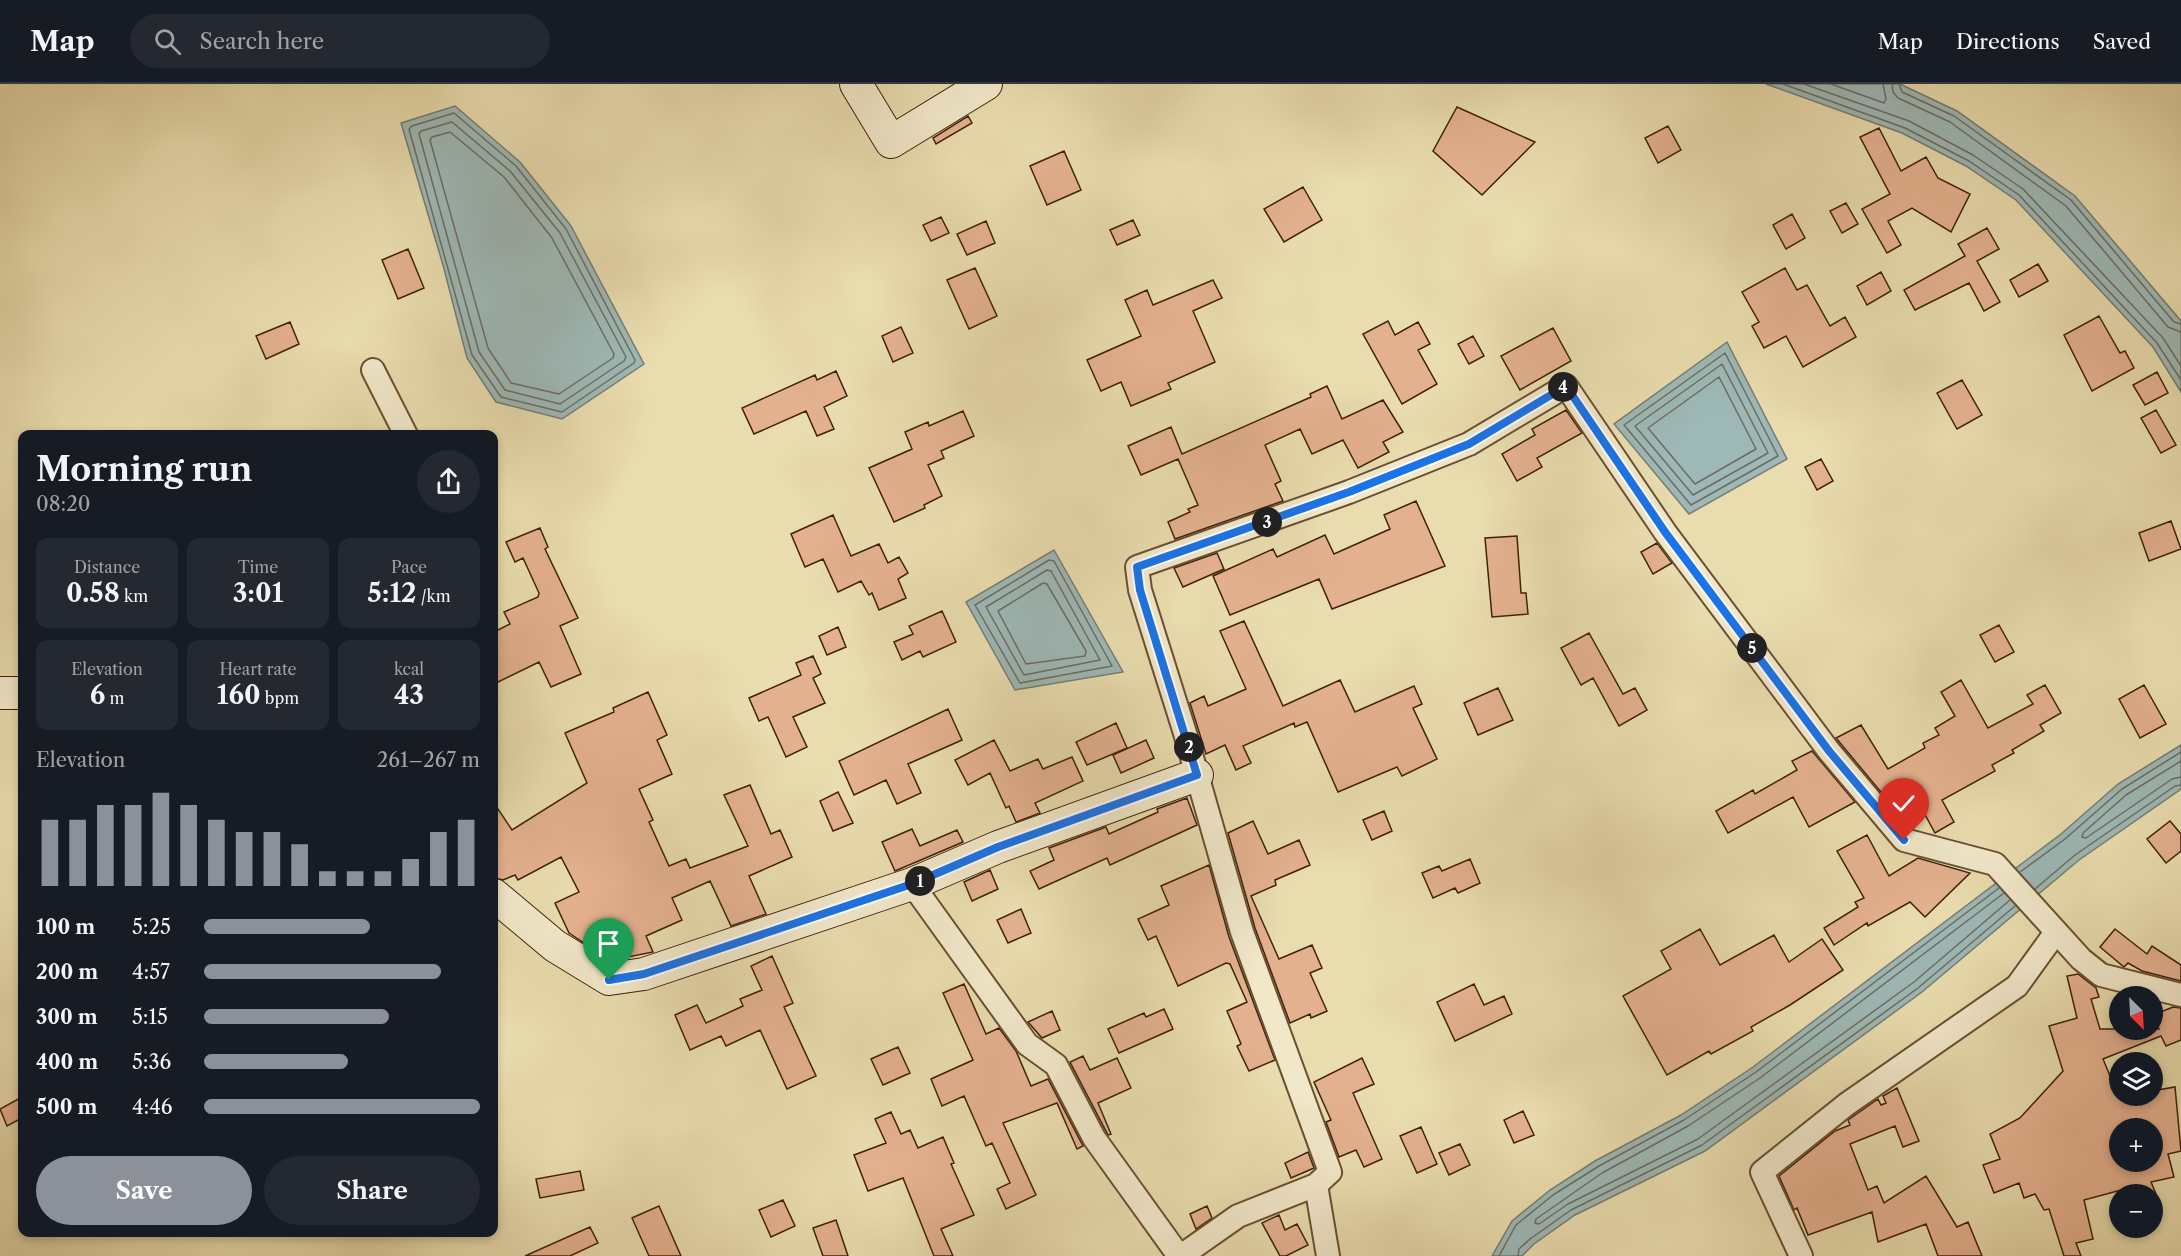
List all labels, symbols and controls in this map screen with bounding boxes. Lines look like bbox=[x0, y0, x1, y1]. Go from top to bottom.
search box bbox=[130, 14, 550, 68]
text: Map bbox=[30, 24, 94, 58]
icon: search bbox=[151, 25, 184, 58]
text: Search here bbox=[199, 28, 324, 55]
text: Map bbox=[1878, 29, 1923, 54]
text: Directions bbox=[1956, 29, 2060, 54]
text: Saved bbox=[2093, 29, 2151, 54]
pin: 4 bbox=[1548, 372, 1578, 402]
text: 4 bbox=[1558, 377, 1568, 397]
text: Morning run bbox=[36, 449, 252, 490]
button: share bbox=[417, 450, 480, 513]
text: 08:20 bbox=[36, 492, 90, 516]
pin: 3 bbox=[1252, 507, 1282, 537]
text: 3 bbox=[1262, 512, 1272, 532]
text: Distance bbox=[74, 557, 140, 577]
text: Time bbox=[238, 557, 278, 577]
text: Pace bbox=[391, 557, 427, 577]
text: 0.58 bbox=[66, 577, 120, 609]
text: 3:01 bbox=[233, 577, 283, 609]
text: 5:12 bbox=[367, 577, 416, 609]
text: km bbox=[120, 586, 148, 606]
text: /km bbox=[416, 586, 451, 606]
pin: 5 bbox=[1737, 633, 1767, 663]
text: 5 bbox=[1748, 638, 1756, 658]
text: Elevation bbox=[71, 659, 143, 679]
text: Heart rate bbox=[219, 659, 297, 679]
text: kcal bbox=[394, 659, 424, 679]
text: 6 bbox=[90, 679, 105, 711]
text: 160 bbox=[217, 679, 261, 711]
text: 43 bbox=[394, 679, 424, 711]
text: m bbox=[105, 688, 124, 708]
text: bpm bbox=[261, 688, 299, 708]
pin: 2 bbox=[1174, 732, 1204, 762]
text: 2 bbox=[1184, 737, 1194, 757]
text: Elevation bbox=[36, 748, 125, 772]
text: 261–267 m bbox=[377, 748, 480, 772]
pin bbox=[1878, 778, 1929, 840]
icon: check bbox=[1887, 787, 1920, 820]
pin: 1 bbox=[905, 866, 935, 896]
text: 1 bbox=[916, 871, 924, 891]
text: 100 m bbox=[36, 915, 95, 939]
text: 5:25 bbox=[132, 915, 171, 939]
pin bbox=[583, 918, 634, 980]
icon: arrive bbox=[592, 927, 625, 960]
text: 200 m bbox=[36, 960, 98, 984]
text: 4:57 bbox=[132, 960, 170, 984]
north arrow bbox=[2109, 986, 2163, 1040]
map controls bbox=[2109, 986, 2163, 1238]
text: 300 m bbox=[36, 1005, 98, 1029]
text: 5:15 bbox=[132, 1005, 168, 1029]
text: 400 m bbox=[36, 1050, 98, 1074]
text: 5:36 bbox=[132, 1050, 171, 1074]
button: layers bbox=[2109, 1052, 2163, 1106]
text: 500 m bbox=[36, 1095, 97, 1119]
text: 4:46 bbox=[132, 1095, 172, 1119]
button: + bbox=[2109, 1118, 2163, 1172]
button: Save bbox=[36, 1156, 252, 1225]
button: Share bbox=[264, 1156, 480, 1225]
button: − bbox=[2109, 1184, 2163, 1238]

